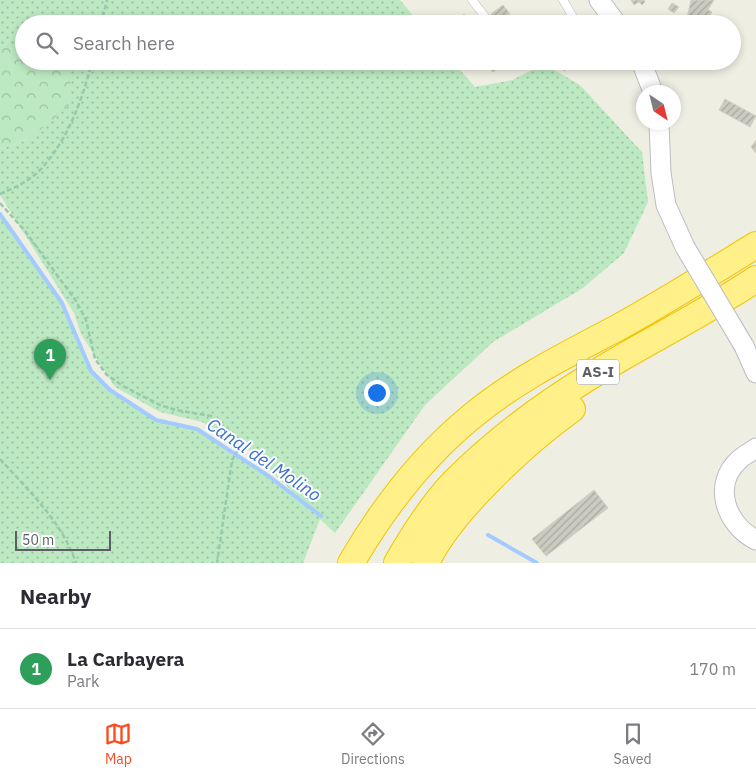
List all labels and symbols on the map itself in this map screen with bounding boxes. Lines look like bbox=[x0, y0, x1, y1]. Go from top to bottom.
north arrow bbox=[636, 85, 681, 130]
pin: 1 bbox=[34, 339, 66, 380]
road number: AS-I bbox=[577, 360, 619, 384]
your location bbox=[364, 380, 390, 406]
water label: Canal del Molino bbox=[203, 413, 326, 506]
scale bar bbox=[15, 528, 111, 551]

